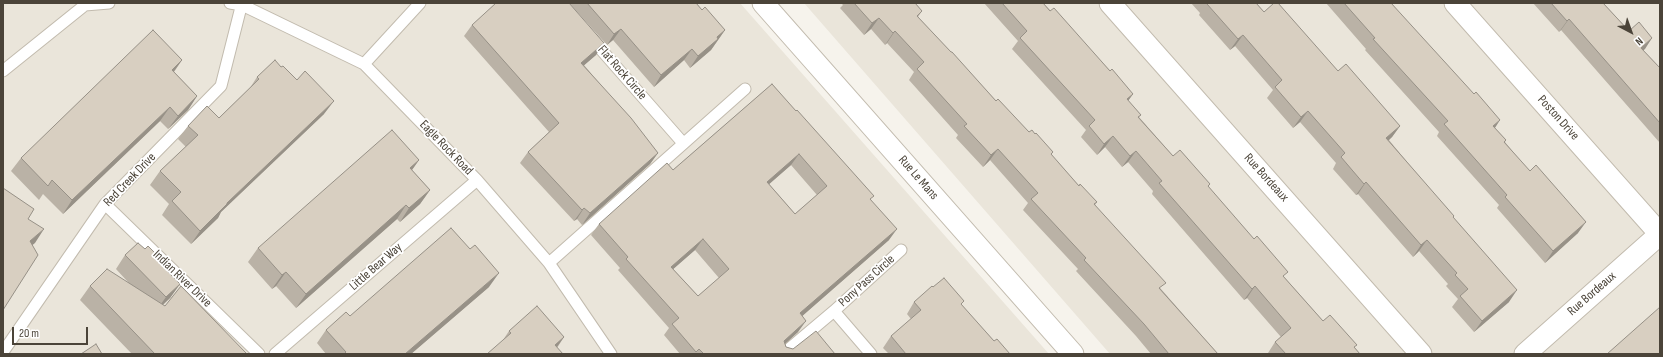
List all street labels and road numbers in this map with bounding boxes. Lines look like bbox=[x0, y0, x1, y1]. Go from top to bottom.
street label: Flat Rock Circle bbox=[594, 43, 650, 103]
street label: Poston Drive bbox=[1534, 92, 1582, 144]
street label: Eagle Rock Road bbox=[416, 117, 476, 179]
street label: Red Creek Drive bbox=[101, 150, 159, 210]
street label: Rue Bordeaux bbox=[1240, 151, 1292, 205]
street label: Rue Le Mans bbox=[895, 153, 941, 203]
street label: Little Bear Way bbox=[346, 240, 406, 294]
street label: Indian River Drive bbox=[149, 247, 215, 311]
street label: Pony Pass Circle bbox=[836, 252, 898, 310]
street label: Rue Bordeaux bbox=[1564, 269, 1620, 319]

